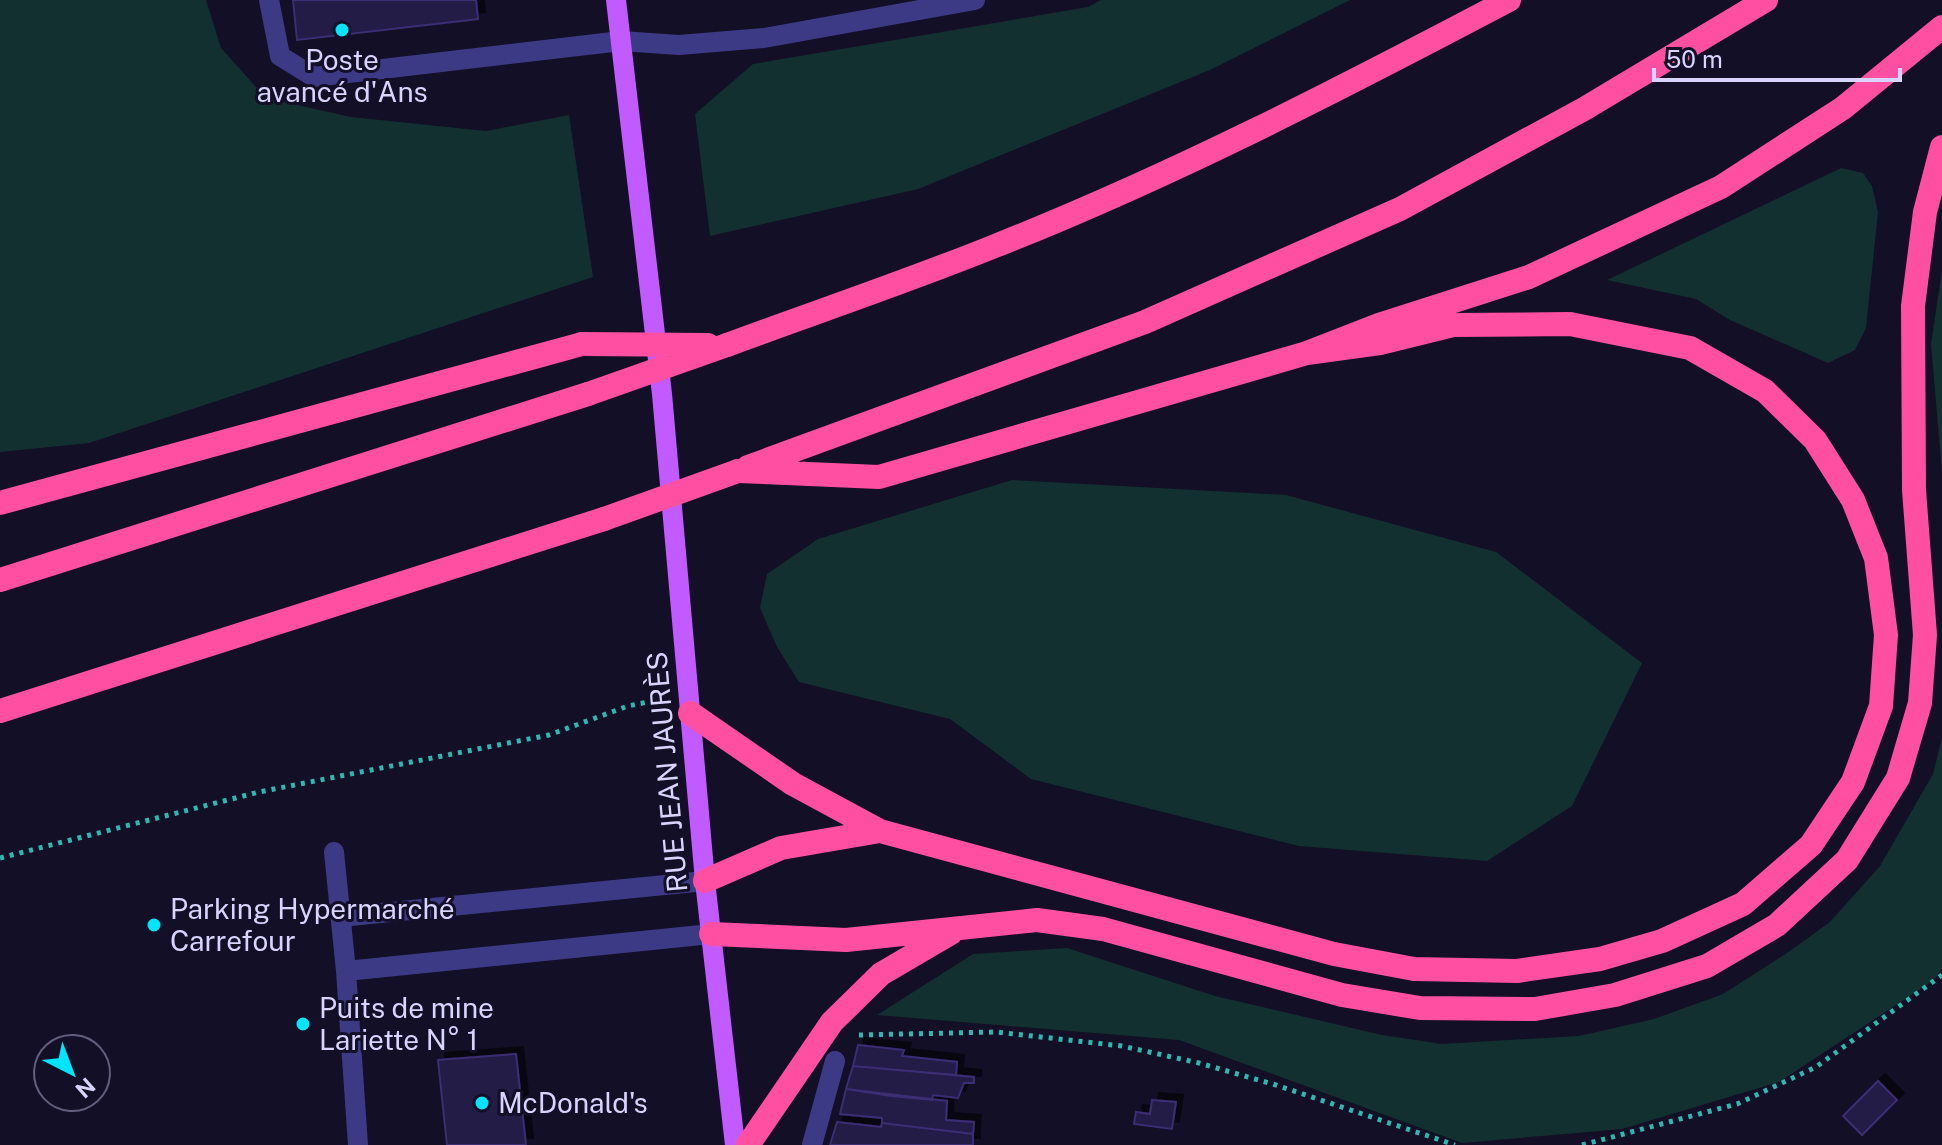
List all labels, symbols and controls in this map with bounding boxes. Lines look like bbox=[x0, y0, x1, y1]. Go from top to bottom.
marker: Poste avancé d'Ans bbox=[333, 21, 351, 39]
scale bar bbox=[1654, 32, 1900, 82]
place label: Poste avancé d'Ans bbox=[256, 43, 428, 108]
text: 50 m bbox=[1666, 45, 1723, 73]
street label: RUE JEAN JAURÈS bbox=[640, 650, 693, 894]
place label: Parking Hypermarché Carrefour bbox=[170, 892, 455, 957]
marker: Parking Hypermarché Carrefour bbox=[145, 916, 163, 934]
place label: Puits de mine Lariette N° 1 bbox=[319, 991, 494, 1056]
marker: Puits de mine Lariette N° 1 bbox=[294, 1015, 312, 1033]
north arrow bbox=[32, 1033, 112, 1113]
text: N bbox=[70, 1072, 100, 1103]
place label: McDonald's bbox=[498, 1086, 648, 1119]
marker: McDonald's bbox=[473, 1094, 491, 1112]

